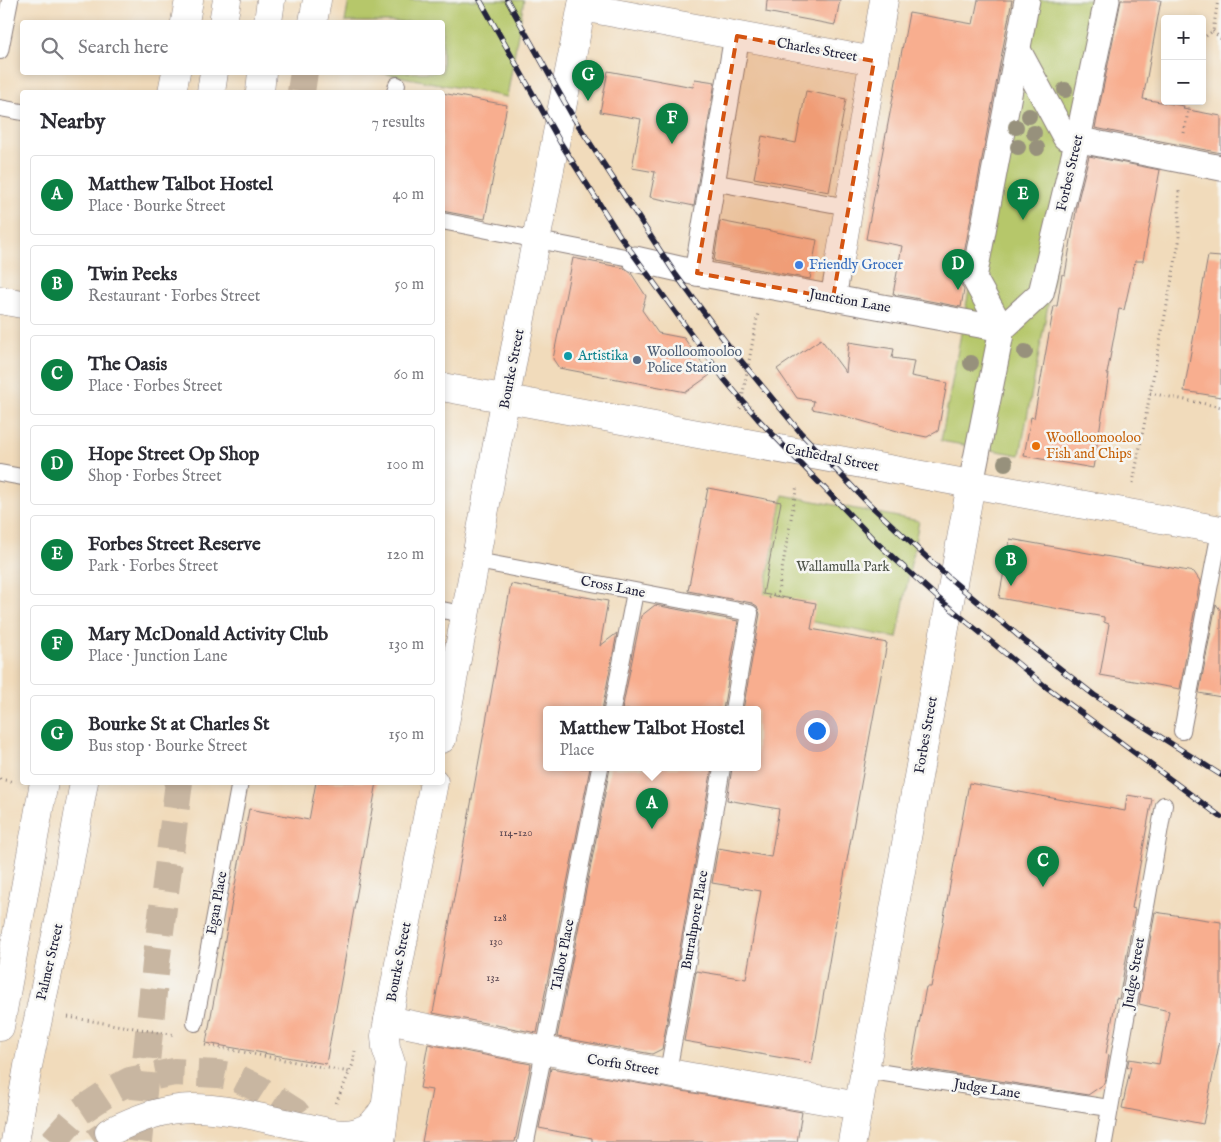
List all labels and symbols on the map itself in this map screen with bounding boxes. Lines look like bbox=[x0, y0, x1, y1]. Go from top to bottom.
street label: Charles Street bbox=[775, 34, 859, 66]
pin: G bbox=[572, 60, 604, 101]
pin: F bbox=[656, 103, 688, 144]
street label: Forbes Street bbox=[1052, 133, 1088, 213]
pin: E bbox=[1007, 179, 1039, 220]
pin: D bbox=[942, 249, 974, 290]
place label: Friendly Grocer bbox=[809, 256, 903, 274]
marker: Friendly Grocer bbox=[793, 259, 805, 271]
street label: Junction Lane bbox=[806, 285, 893, 317]
street label: Bourke Street bbox=[495, 327, 529, 410]
place label: Woolloomooloo Police Station bbox=[647, 343, 742, 377]
place label: Artistika bbox=[577, 347, 629, 365]
marker: Artistika bbox=[562, 350, 574, 362]
marker: Woolloomooloo Police Station bbox=[631, 354, 643, 366]
place label: Woolloomooloo Fish and Chips bbox=[1046, 429, 1141, 463]
street label: Cathedral Street bbox=[784, 440, 881, 476]
marker: Woolloomooloo Fish and Chips bbox=[1030, 440, 1042, 452]
pin: B bbox=[995, 545, 1027, 586]
park label: Wallamulla Park bbox=[796, 558, 890, 576]
street label: Cross Lane bbox=[579, 572, 647, 602]
street label: Forbes Street bbox=[910, 695, 942, 775]
your location bbox=[804, 718, 830, 744]
pin: A bbox=[636, 788, 668, 829]
house number: 114-120 bbox=[499, 826, 533, 840]
pin: C bbox=[1027, 846, 1059, 887]
street label: Burrahpore Place bbox=[677, 868, 713, 971]
street label: Egan Place bbox=[203, 869, 232, 936]
house number: 128 bbox=[493, 911, 507, 925]
street label: Talbot Place bbox=[547, 917, 579, 992]
street label: Bourke Street bbox=[382, 920, 416, 1003]
street label: Palmer Street bbox=[32, 922, 68, 1002]
house number: 130 bbox=[489, 935, 503, 949]
street label: Judge Street bbox=[1119, 936, 1149, 1012]
house number: 132 bbox=[486, 971, 500, 985]
street label: Corfu Street bbox=[586, 1050, 661, 1080]
street label: Judge Lane bbox=[951, 1075, 1022, 1103]

